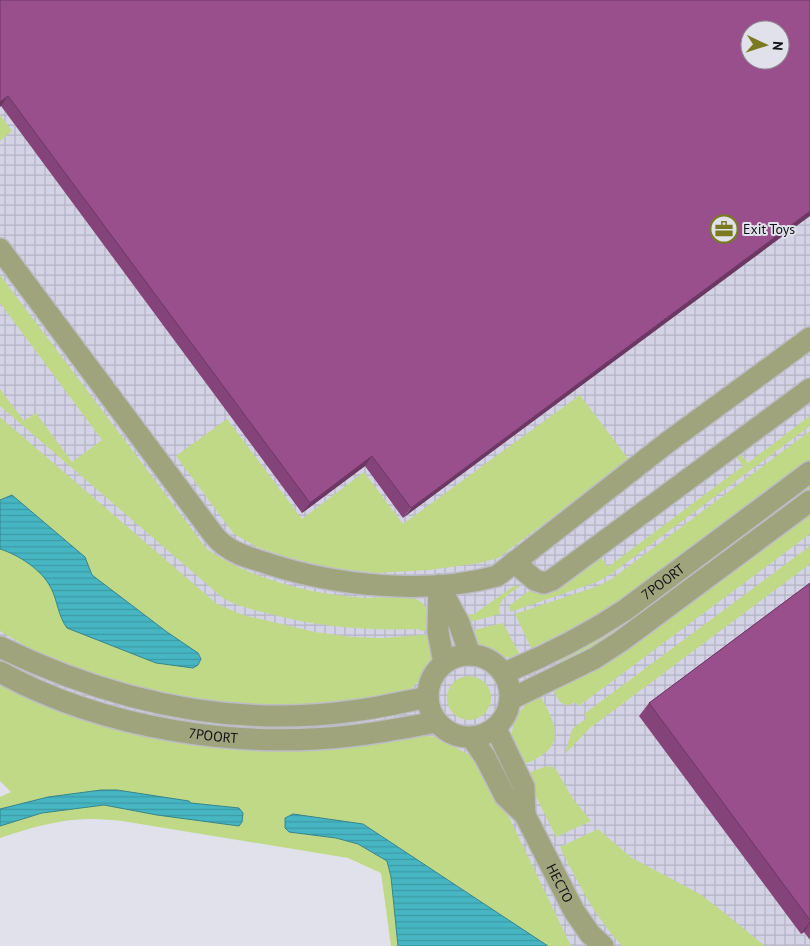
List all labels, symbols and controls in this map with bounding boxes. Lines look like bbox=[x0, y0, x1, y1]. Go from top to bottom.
north arrow bbox=[740, 20, 790, 70]
text: N bbox=[769, 41, 787, 51]
office icon: Exit Toys bbox=[709, 214, 739, 244]
place label: Exit Toys bbox=[743, 220, 795, 238]
street label: 7POORT bbox=[638, 559, 688, 604]
street label: 7POORT bbox=[187, 724, 239, 747]
street label: HECTO bbox=[542, 861, 577, 906]

